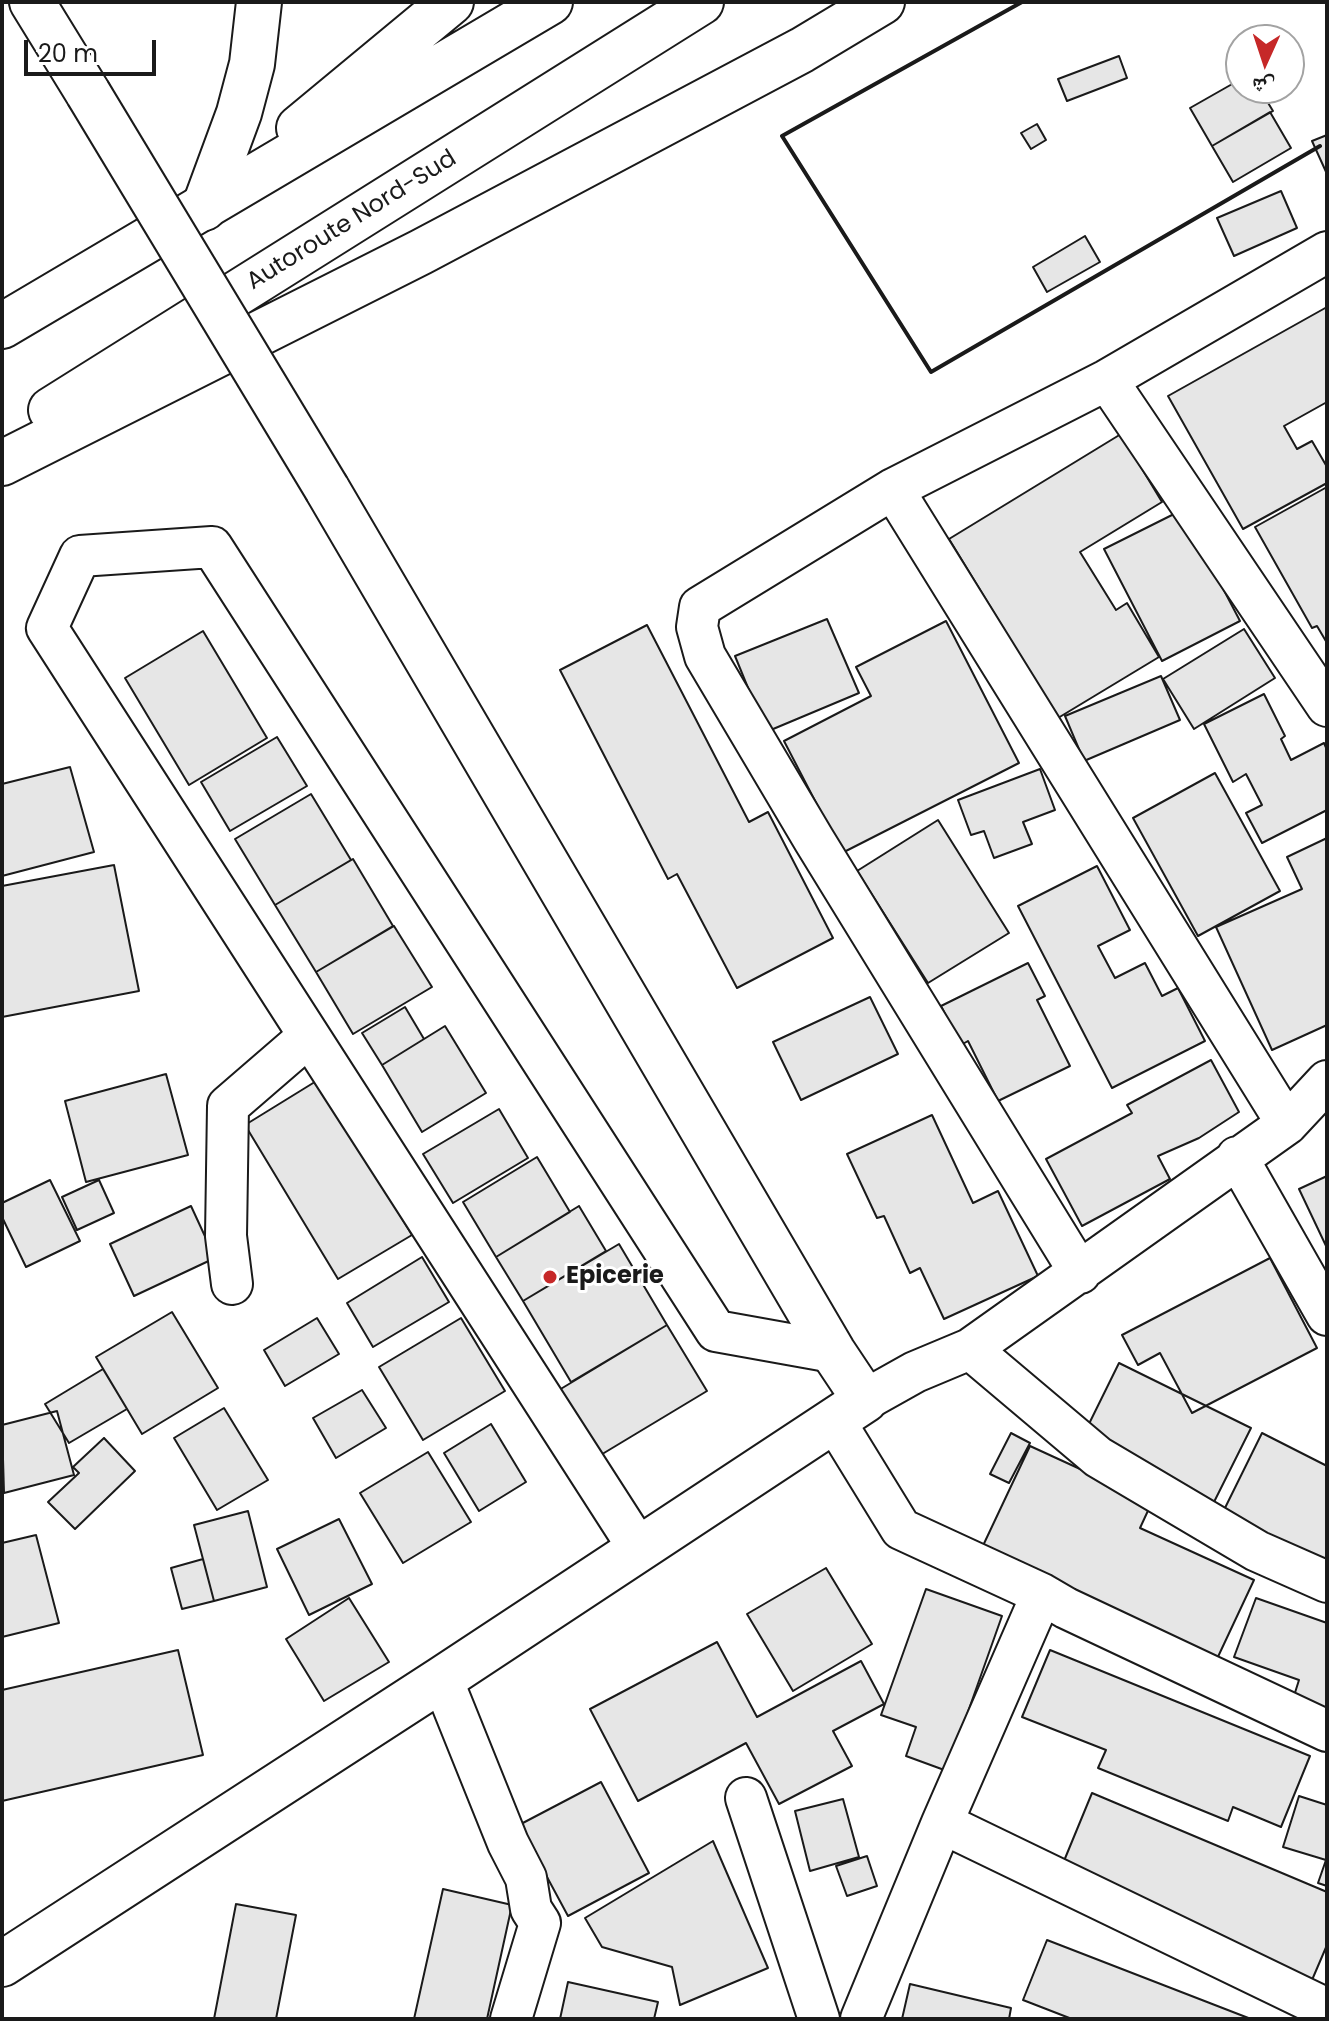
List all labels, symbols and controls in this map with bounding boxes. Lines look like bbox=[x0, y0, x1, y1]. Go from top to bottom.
scale bar bbox=[28, 24, 160, 74]
north arrow bbox=[1225, 24, 1305, 104]
text: 20 m bbox=[38, 37, 98, 70]
text: ش bbox=[1251, 70, 1276, 103]
street label: Autoroute Nord-Sud bbox=[242, 145, 462, 297]
place label: Epicerie bbox=[566, 1263, 664, 1291]
marker: Epicerie bbox=[541, 1268, 559, 1286]

